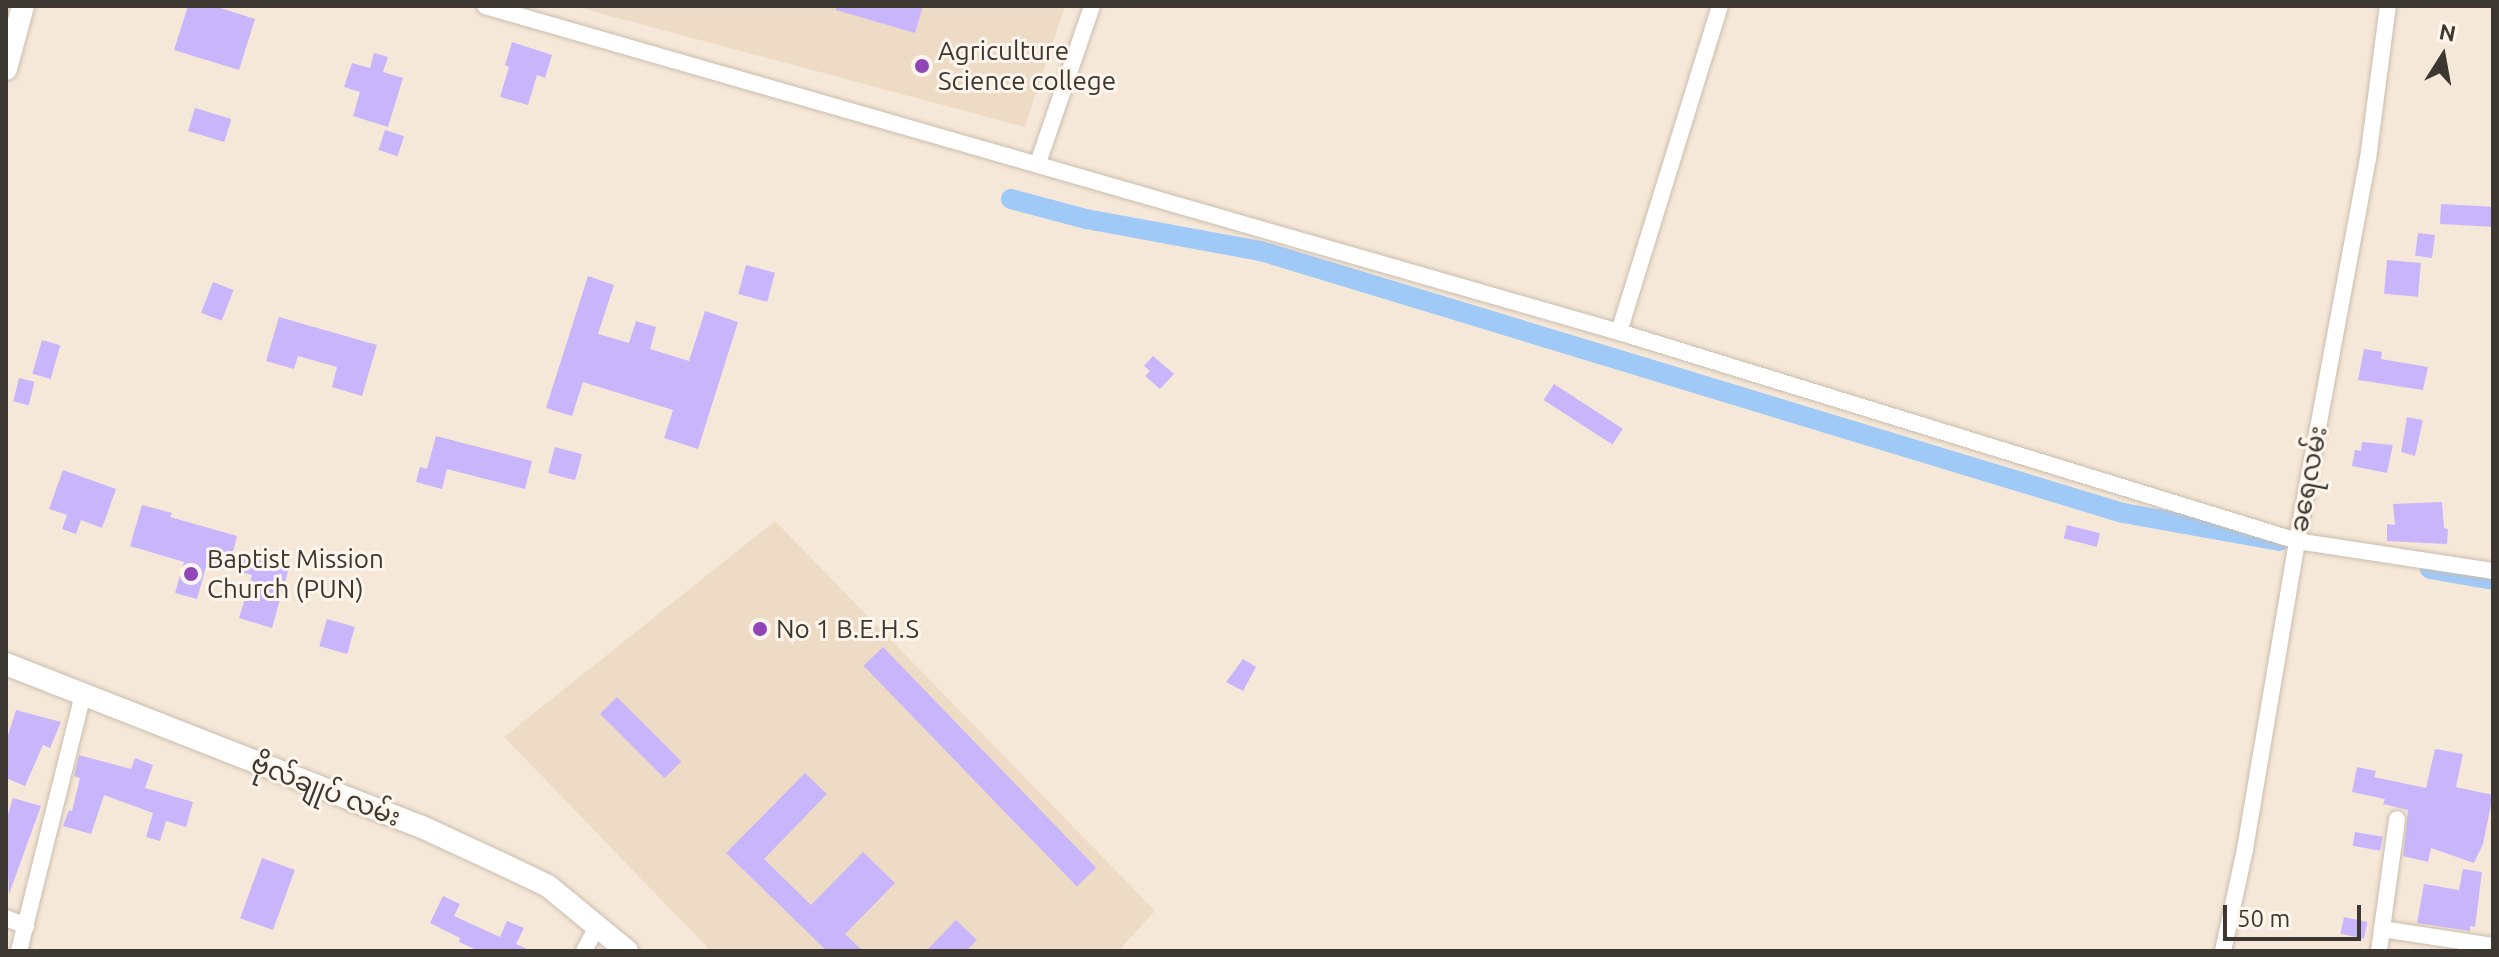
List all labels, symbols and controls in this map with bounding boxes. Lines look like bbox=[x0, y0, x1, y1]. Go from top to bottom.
north arrow bbox=[2403, 16, 2483, 96]
text: N bbox=[2437, 18, 2458, 46]
place label: Agriculture Science college bbox=[938, 35, 1116, 96]
marker: Agriculture Science college bbox=[913, 57, 931, 75]
street label: ခရေလမ်း bbox=[2282, 423, 2334, 535]
place label: Baptist Mission Church (PUN) bbox=[207, 543, 384, 604]
marker: Baptist Mission Church (PUN) bbox=[182, 565, 200, 583]
place label: No 1 B.E.H.S bbox=[776, 613, 919, 645]
marker: No 1 B.E.H.S bbox=[751, 620, 769, 638]
street label: ဗိုလ်ချုပ် လမ်း bbox=[247, 747, 405, 833]
scale bar bbox=[2227, 889, 2365, 939]
text: 50 m bbox=[2237, 905, 2290, 932]

